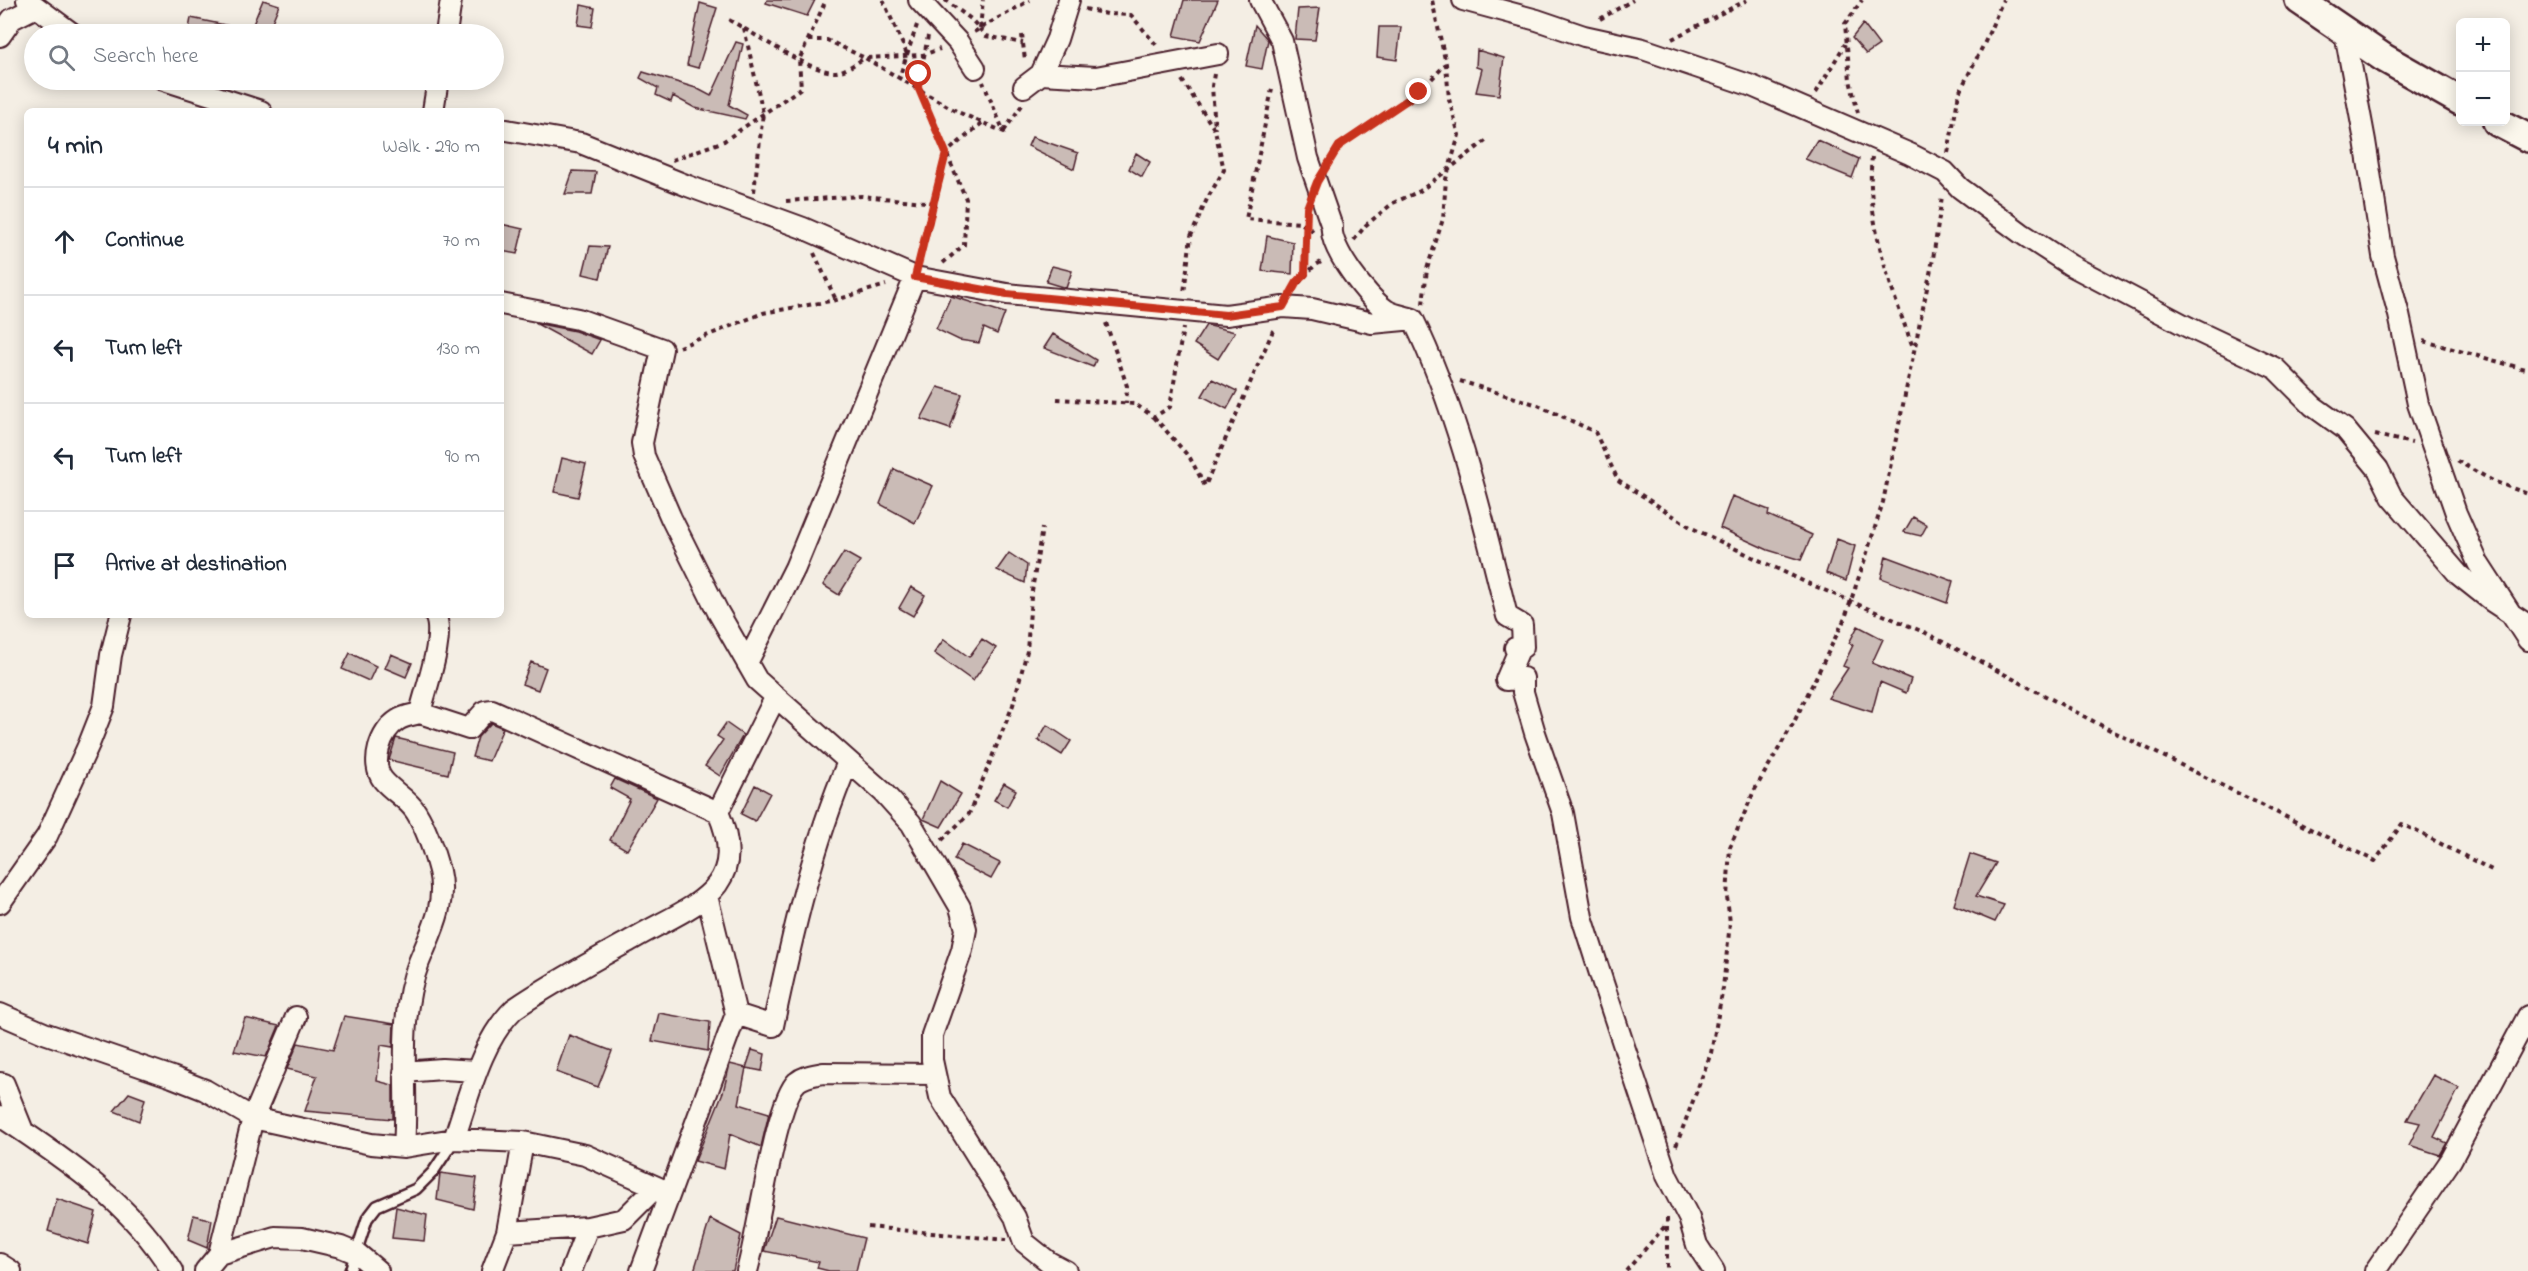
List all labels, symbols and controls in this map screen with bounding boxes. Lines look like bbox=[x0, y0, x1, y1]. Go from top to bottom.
map controls bbox=[2456, 18, 2510, 126]
button: + bbox=[2456, 18, 2510, 72]
search box bbox=[24, 24, 504, 90]
icon: search bbox=[45, 41, 78, 74]
text: Search here bbox=[93, 41, 198, 73]
route start bbox=[905, 60, 931, 86]
button: − bbox=[2456, 72, 2510, 126]
route end bbox=[1405, 78, 1431, 104]
text: 4 min bbox=[48, 128, 103, 166]
text: Walk · 290 m bbox=[382, 133, 480, 162]
icon: ahead bbox=[48, 225, 81, 258]
text: Continue bbox=[105, 225, 184, 257]
text: 70 m bbox=[443, 227, 480, 256]
icon: left bbox=[48, 333, 81, 366]
text: Turn left bbox=[105, 333, 182, 365]
text: 130 m bbox=[436, 335, 480, 364]
icon: left bbox=[48, 441, 81, 474]
text: Turn left bbox=[105, 441, 182, 473]
text: 90 m bbox=[445, 443, 480, 472]
icon: arrive bbox=[48, 549, 81, 582]
text: Arrive at destination bbox=[105, 549, 287, 581]

